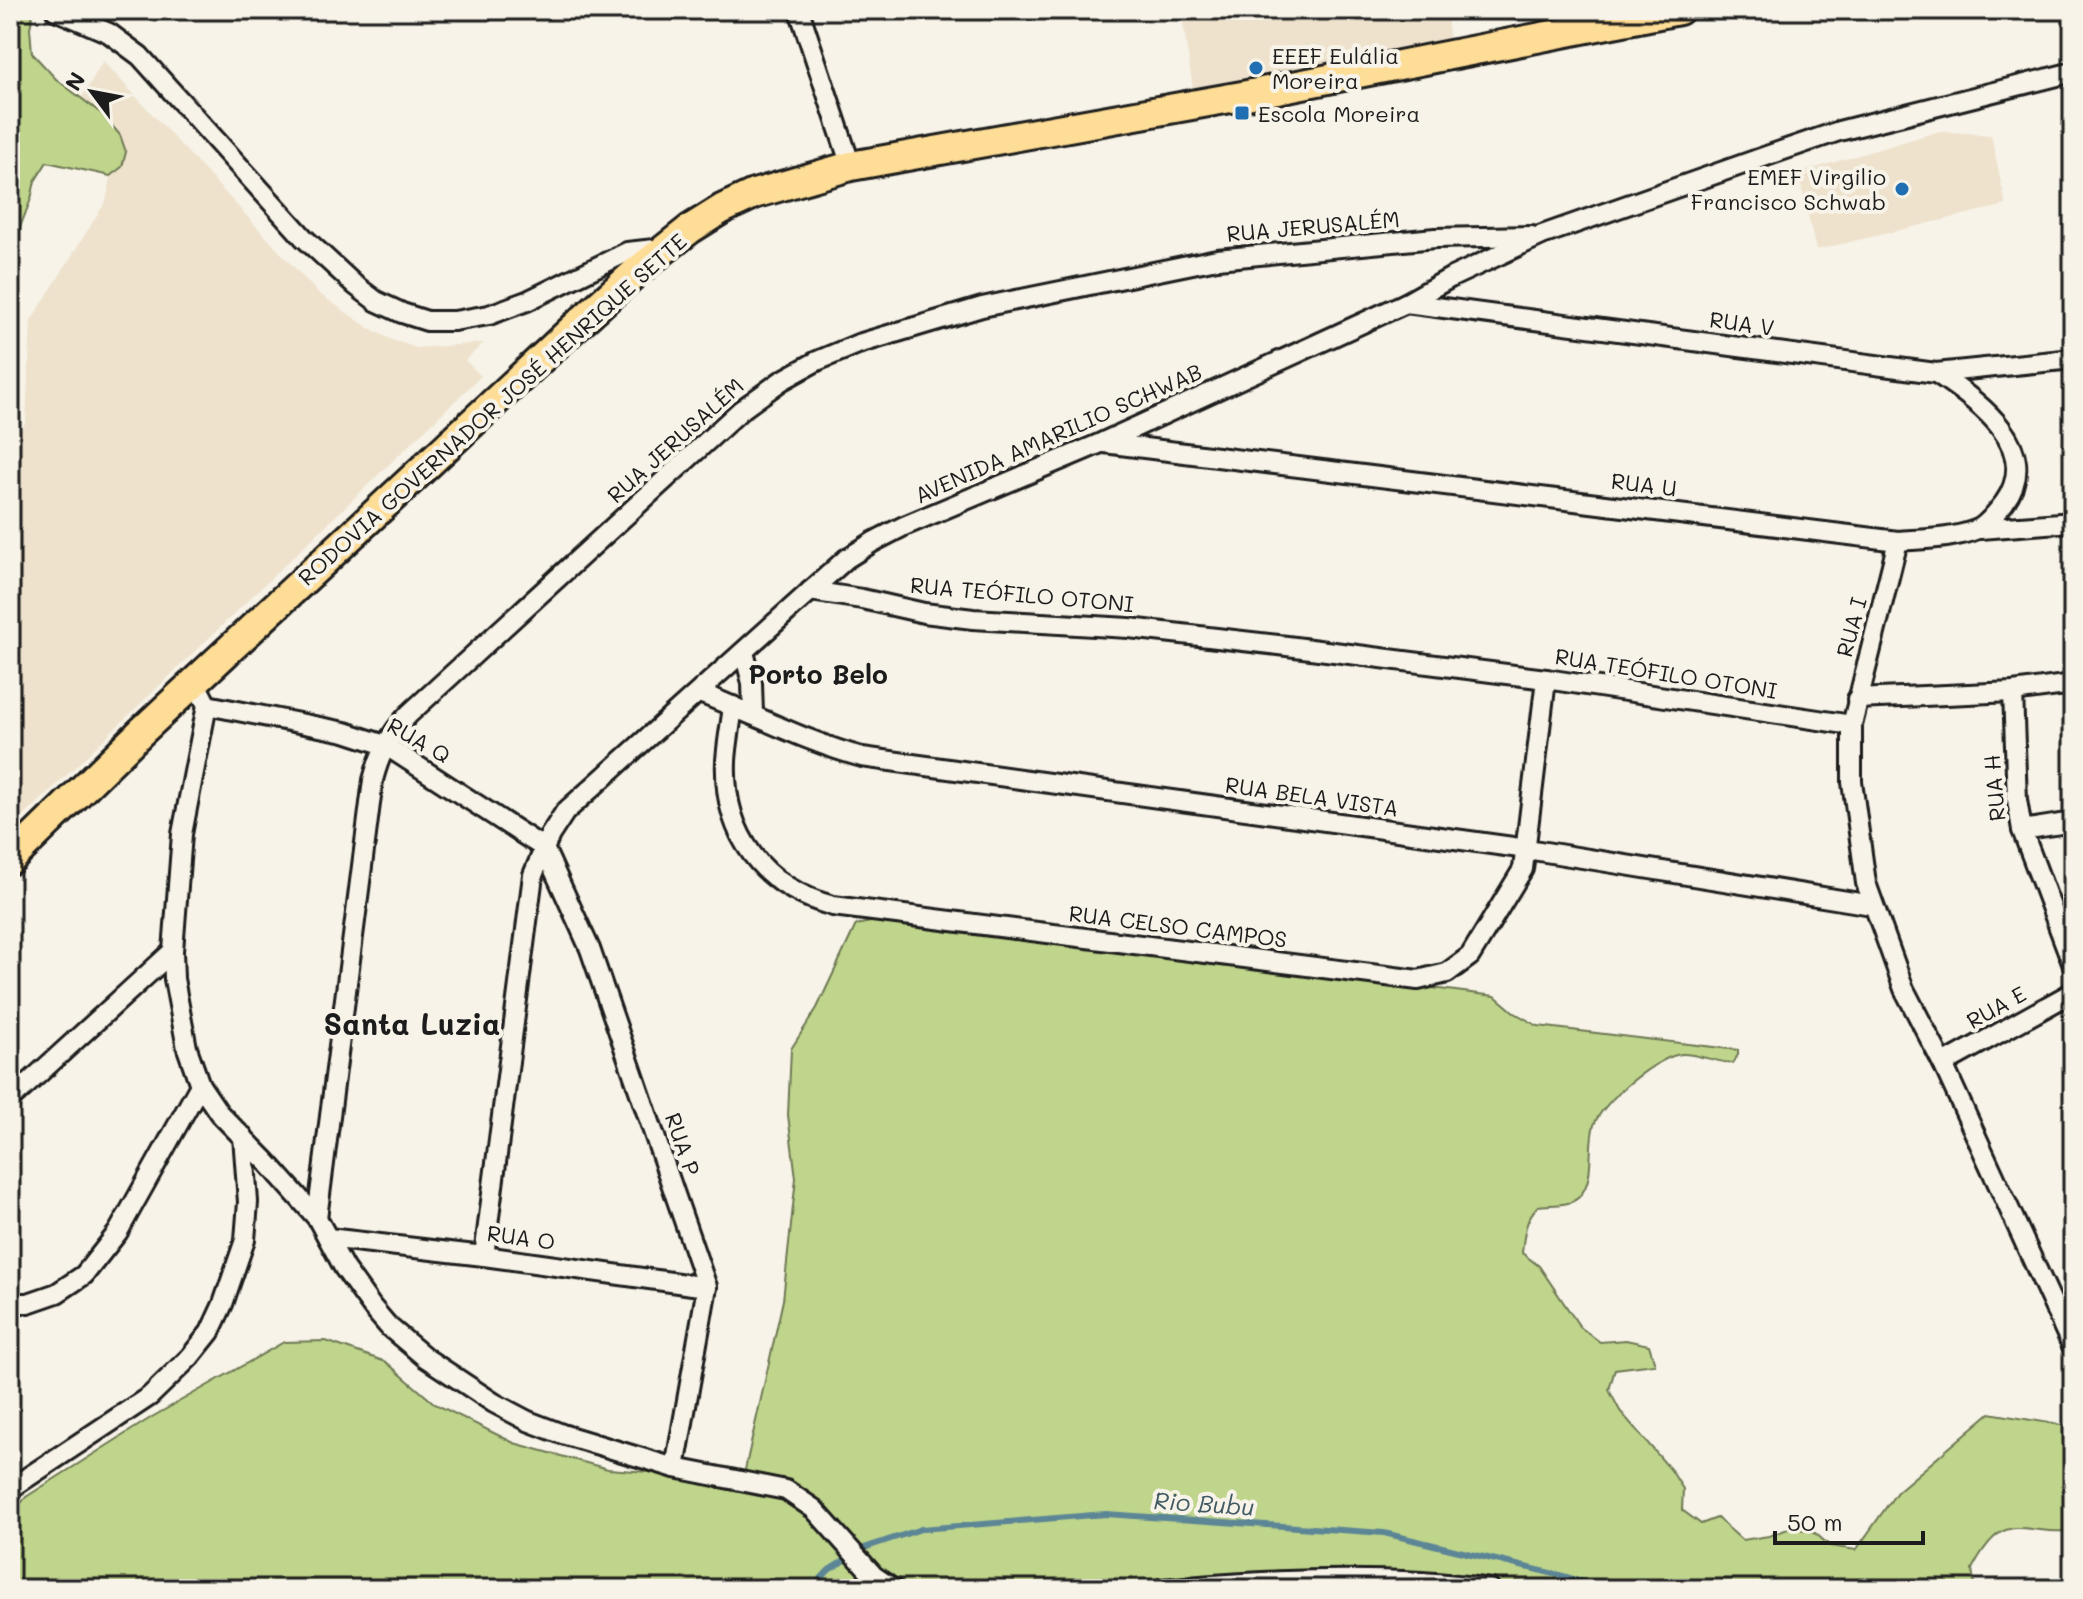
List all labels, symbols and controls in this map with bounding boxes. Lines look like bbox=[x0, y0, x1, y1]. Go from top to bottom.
place label: EEEF Eulália Moreira bbox=[1272, 41, 1399, 95]
north arrow bbox=[52, 52, 132, 132]
marker: EEEF Eulália Moreira bbox=[1247, 59, 1265, 77]
text: N bbox=[58, 66, 91, 96]
place label: Escola Moreira bbox=[1258, 99, 1420, 128]
marker: Escola Moreira bbox=[1233, 104, 1251, 122]
place label: EMEF Virgilio Francisco Schwab bbox=[1691, 162, 1886, 216]
marker: EMEF Virgilio Francisco Schwab bbox=[1893, 180, 1911, 198]
street label: RUA JERUSALÉM bbox=[1225, 204, 1401, 248]
street label: RODOVIA GOVERNADOR JOSÉ HENRIQUE SETTE bbox=[292, 227, 692, 591]
street label: RUA V bbox=[1708, 304, 1776, 342]
street label: AVENIDA AMARILIO SCHWAB bbox=[910, 356, 1206, 510]
street label: RUA JERUSALÉM bbox=[601, 371, 749, 509]
street label: RUA U bbox=[1610, 466, 1678, 502]
street label: RUA TEÓFILO OTONI bbox=[909, 570, 1135, 618]
street label: RUA I bbox=[1829, 594, 1873, 660]
street label: RUA TEÓFILO OTONI bbox=[1553, 641, 1779, 705]
district label: Porto Belo bbox=[748, 657, 888, 691]
street label: RUA Q bbox=[382, 710, 456, 770]
street label: RUA H bbox=[1977, 753, 2011, 823]
street label: RUA BELA VISTA bbox=[1223, 769, 1401, 823]
street label: RUA CELSO CAMPOS bbox=[1067, 898, 1289, 954]
street label: RUA E bbox=[1961, 979, 2031, 1035]
district label: Santa Luzia bbox=[323, 1003, 501, 1043]
street label: RUA P bbox=[659, 1109, 707, 1179]
street label: RUA O bbox=[485, 1218, 557, 1256]
water label: Rio Bubu bbox=[1152, 1484, 1256, 1522]
scale bar bbox=[1775, 1495, 1923, 1545]
text: 50 m bbox=[1787, 1506, 1843, 1537]

